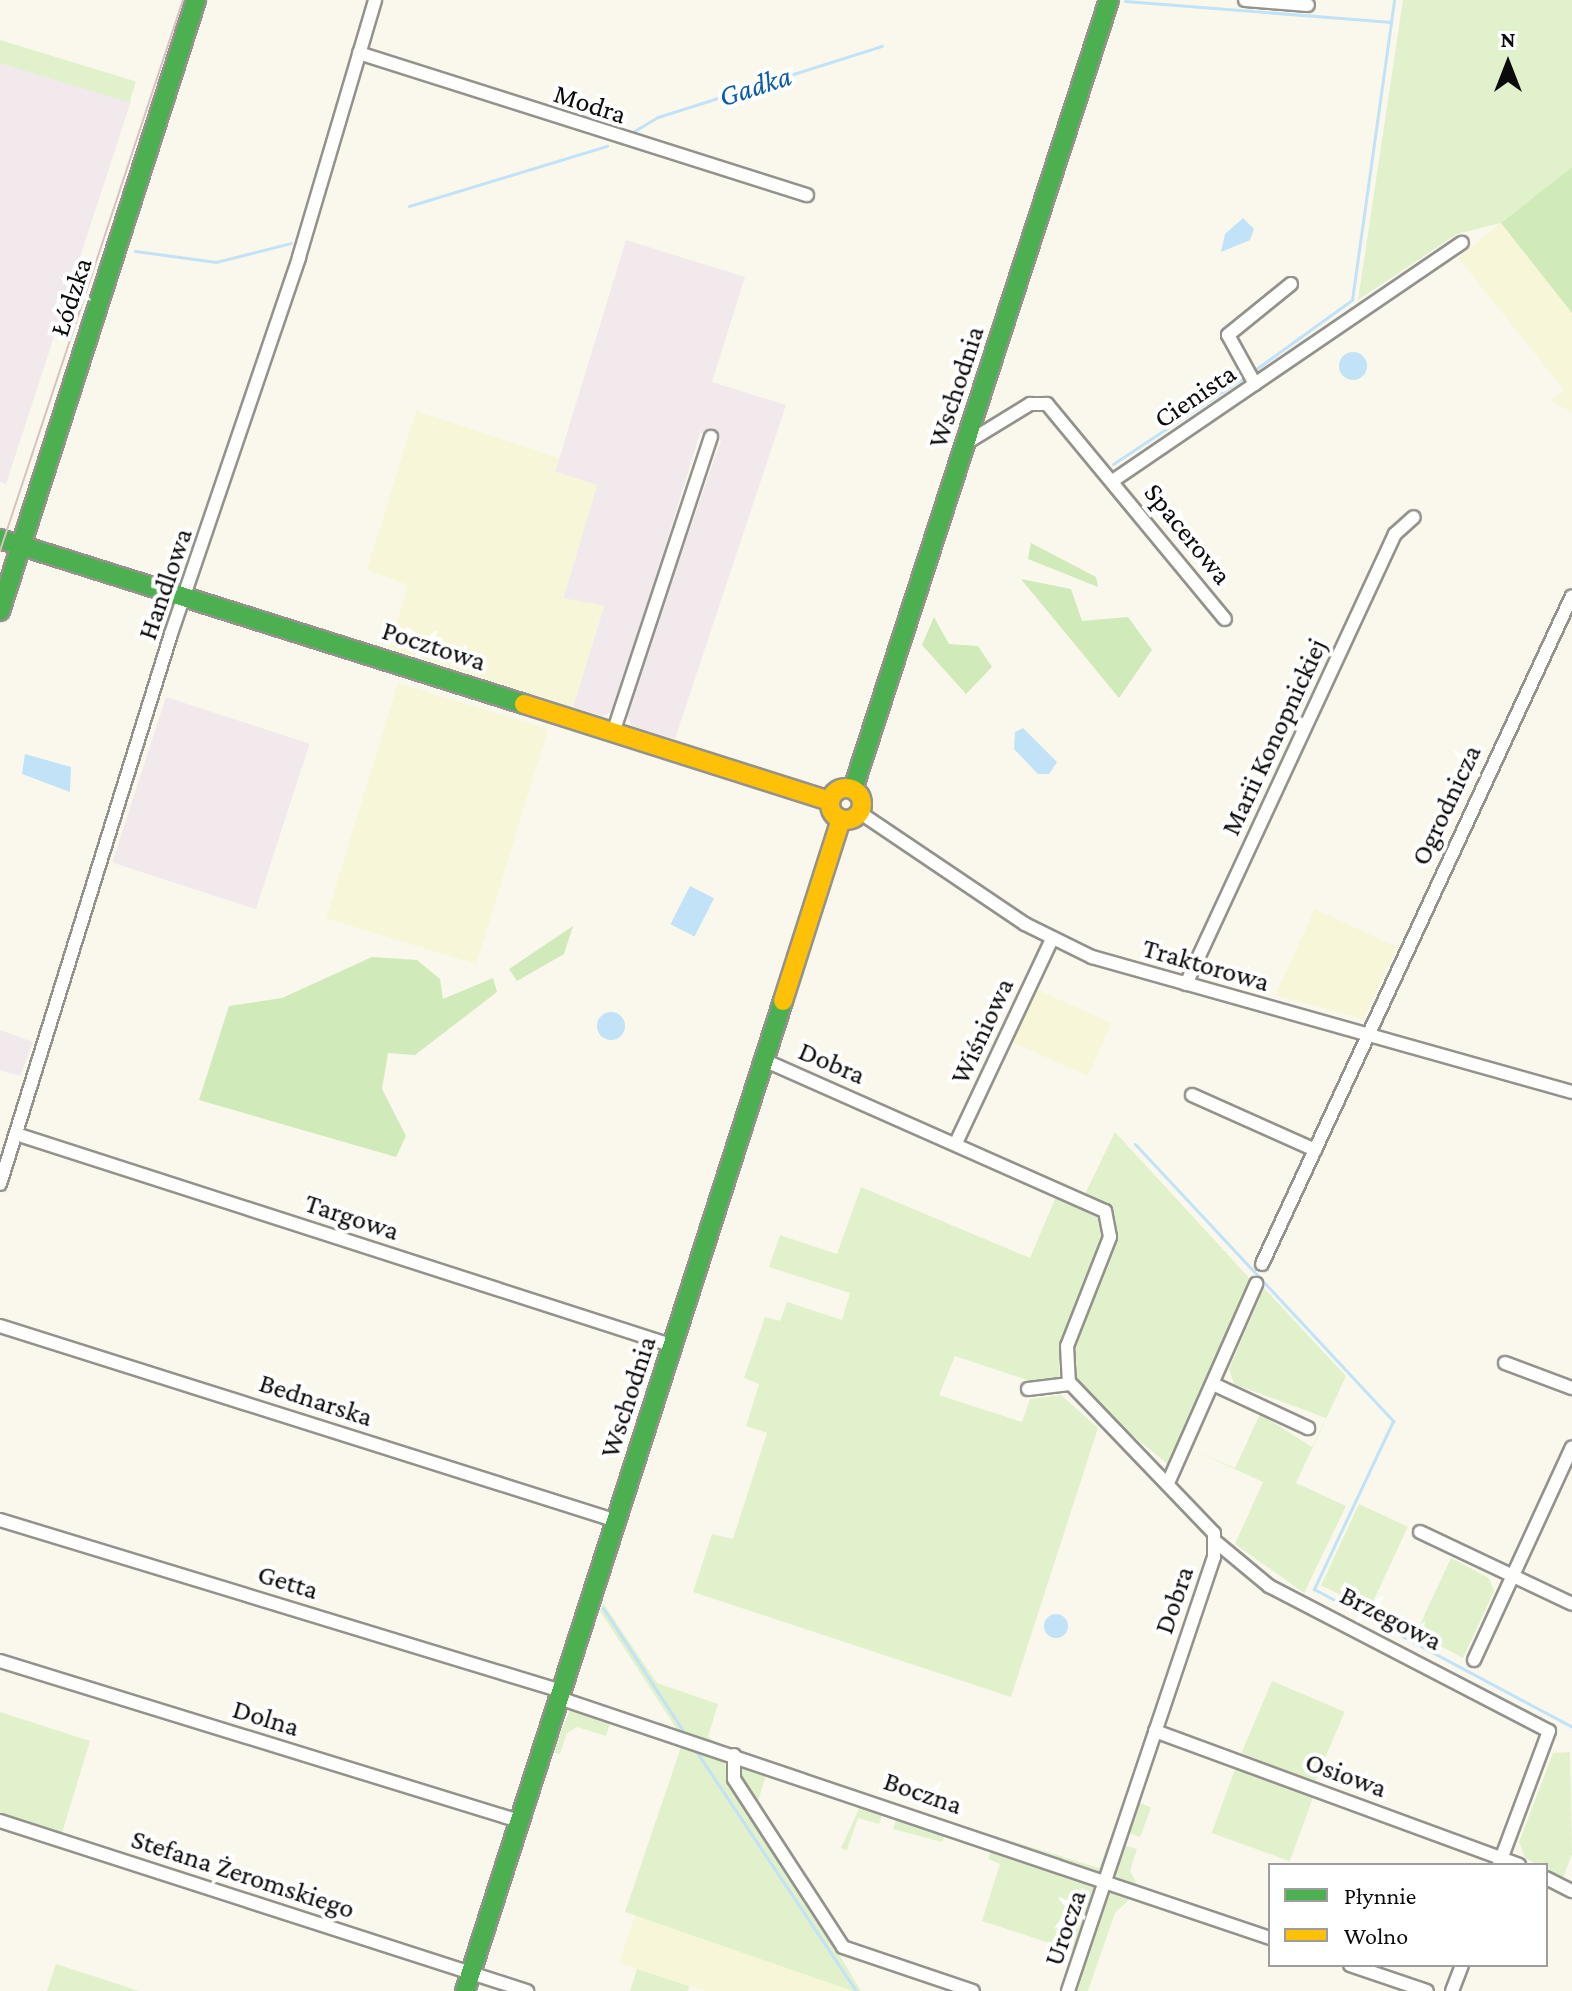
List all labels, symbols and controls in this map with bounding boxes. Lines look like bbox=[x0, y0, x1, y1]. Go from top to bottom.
north arrow bbox=[1468, 24, 1548, 104]
text: N bbox=[1501, 27, 1516, 52]
water label: Gadka bbox=[714, 57, 796, 115]
street label: Modra bbox=[550, 77, 630, 131]
street label: Łódzka bbox=[43, 253, 99, 341]
street label: Wschodnia bbox=[921, 322, 991, 452]
street label: Cienista bbox=[1148, 356, 1242, 436]
street label: Spacerowa bbox=[1137, 476, 1239, 592]
street label: Handlowa bbox=[130, 524, 200, 644]
street label: Pocztowa bbox=[378, 613, 490, 679]
street label: Marii Konopnickiej bbox=[1214, 633, 1334, 841]
street label: Ogrodnicza bbox=[1404, 739, 1488, 871]
street label: Traktorowa bbox=[1139, 931, 1273, 999]
street label: Wiśniowa bbox=[943, 973, 1021, 1089]
street label: Dobra bbox=[794, 1034, 870, 1092]
street label: Targowa bbox=[301, 1186, 403, 1248]
street label: Wschodnia bbox=[593, 1332, 663, 1462]
street label: Bednarska bbox=[255, 1366, 377, 1434]
street label: Getta bbox=[254, 1557, 322, 1607]
street label: Dobra bbox=[1147, 1562, 1201, 1638]
street label: Brzegowa bbox=[1334, 1578, 1448, 1658]
street label: Dolna bbox=[229, 1692, 303, 1744]
street label: Osiowa bbox=[1301, 1745, 1391, 1805]
street label: Boczna bbox=[879, 1764, 967, 1822]
street label: Stefana Żeromskiego bbox=[127, 1822, 359, 1926]
legend bbox=[1268, 1863, 1548, 1967]
text: Płynnie bbox=[1344, 1882, 1416, 1909]
street label: Urocza bbox=[1036, 1886, 1094, 1970]
text: Wolno bbox=[1344, 1922, 1408, 1949]

